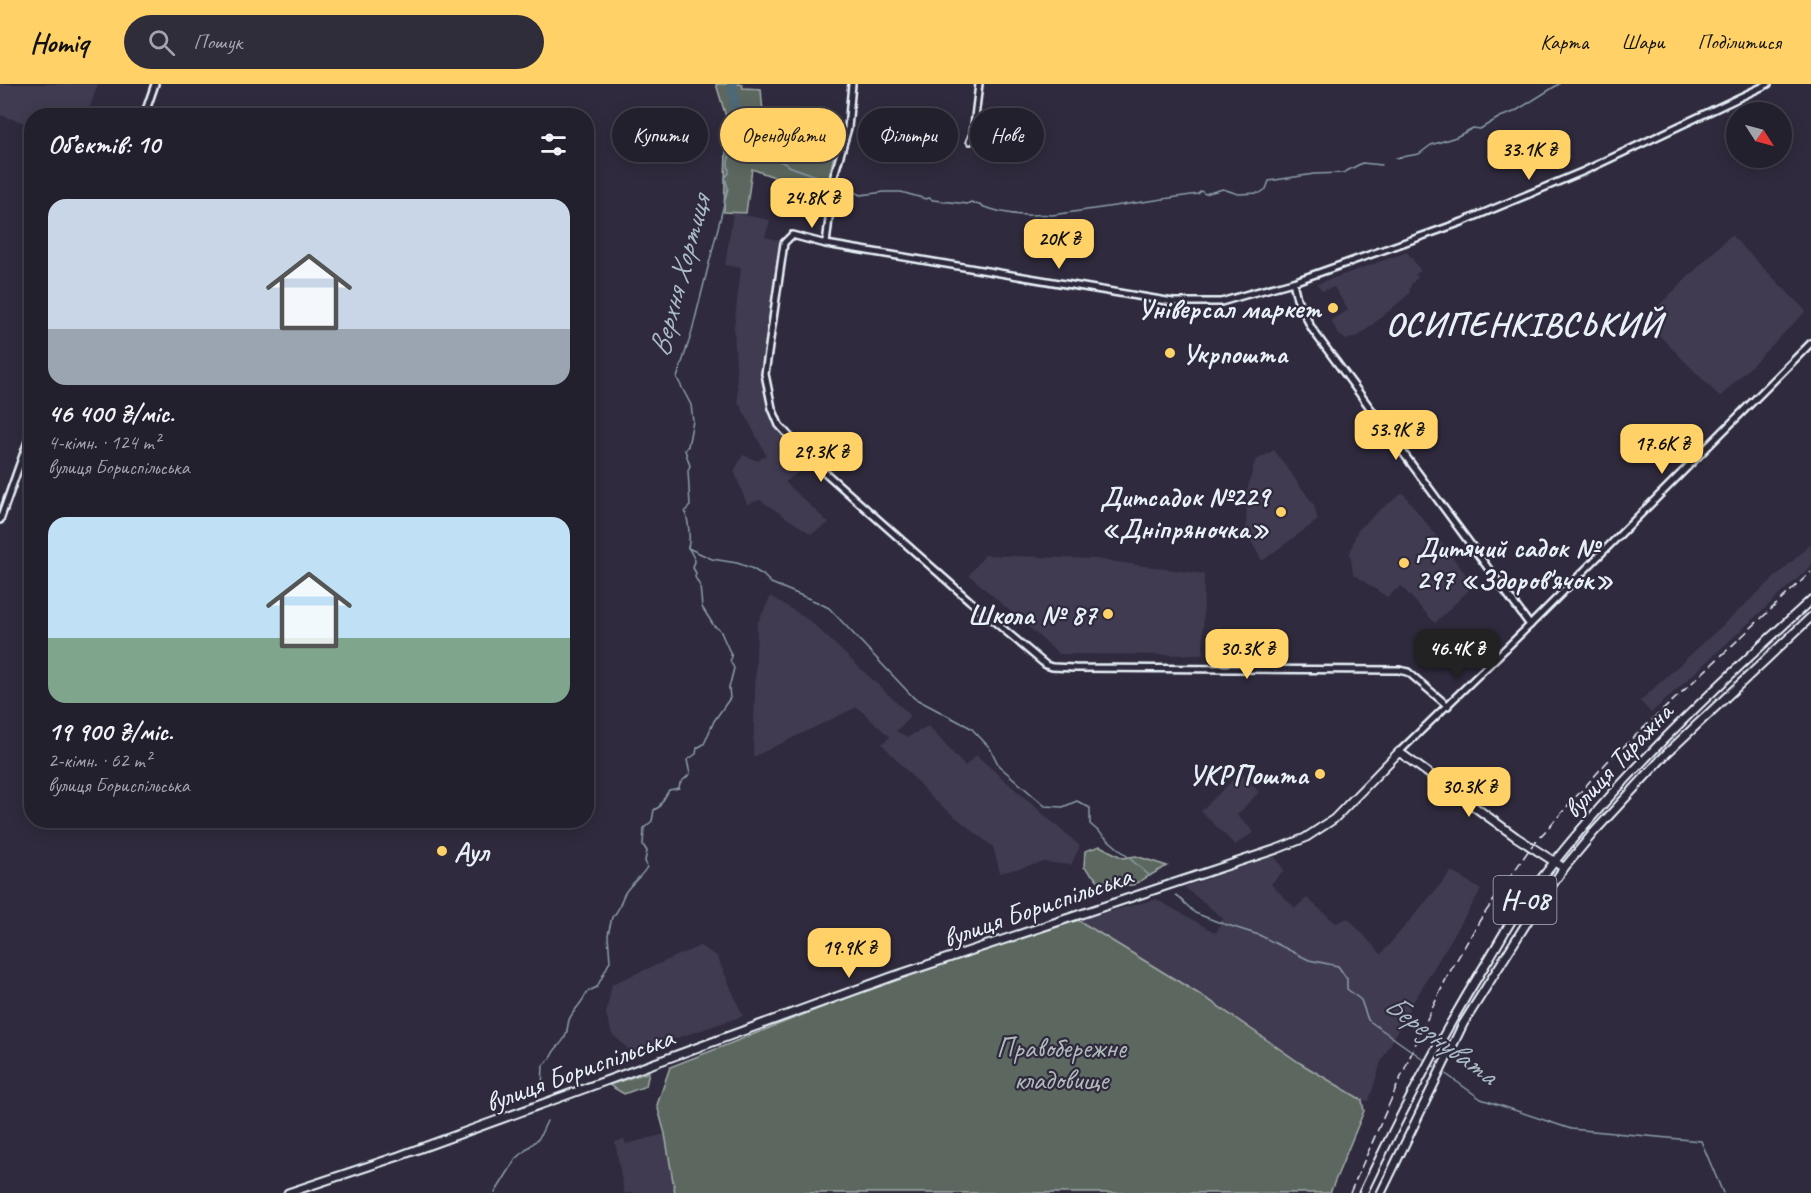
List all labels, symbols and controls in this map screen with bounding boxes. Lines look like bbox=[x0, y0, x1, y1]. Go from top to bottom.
search box bbox=[124, 15, 544, 69]
text: Homiq bbox=[30, 25, 88, 60]
icon: search bbox=[145, 26, 178, 59]
text: Пошук bbox=[193, 28, 242, 56]
text: Карта bbox=[1540, 29, 1588, 55]
text: Шари bbox=[1621, 29, 1665, 55]
text: Поділитися bbox=[1698, 29, 1781, 55]
north arrow bbox=[1726, 102, 1792, 168]
map controls bbox=[1726, 102, 1792, 168]
chip: Купити bbox=[612, 108, 708, 162]
chip: Орендувати bbox=[720, 108, 846, 162]
chip: Фільтри bbox=[858, 108, 958, 162]
chip: Нове bbox=[970, 108, 1044, 162]
text: Об’єктів: 10 bbox=[48, 128, 160, 161]
icon: filters bbox=[537, 128, 570, 161]
pin: 33.1K ₴ bbox=[1474, 130, 1584, 181]
text: 33.1K ₴ bbox=[1501, 137, 1557, 162]
pin: 24.8K ₴ bbox=[757, 178, 867, 229]
text: 24.8K ₴ bbox=[784, 185, 840, 210]
water label: Верхня Хортиця bbox=[639, 187, 720, 360]
pin: 20K ₴ bbox=[1017, 219, 1101, 270]
text: 20K ₴ bbox=[1038, 226, 1080, 251]
icon: home bbox=[255, 238, 363, 346]
place label: Універсал маркет bbox=[1137, 291, 1323, 326]
marker: Універсал маркет bbox=[1326, 301, 1340, 315]
district label: ОСИПЕНКІВСЬКИЙ bbox=[1386, 302, 1667, 345]
place label: Укрпошта bbox=[1182, 336, 1289, 371]
marker: Укрпошта bbox=[1163, 346, 1177, 360]
text: 46 400 ₴/міс. bbox=[48, 397, 174, 430]
pin: 53.9K ₴ bbox=[1341, 410, 1451, 461]
text: 53.9K ₴ bbox=[1369, 417, 1423, 442]
pin: 17.6K ₴ bbox=[1607, 424, 1717, 475]
text: 4-кімн. · 124 m² bbox=[48, 430, 160, 455]
text: 17.6K ₴ bbox=[1634, 431, 1690, 456]
pin: 29.3K ₴ bbox=[766, 432, 876, 483]
text: 29.3K ₴ bbox=[794, 439, 848, 464]
text: вулиця Бориспільська bbox=[48, 455, 189, 480]
place label: Дитсадок №229 «Дніпряночка» bbox=[1100, 479, 1273, 546]
marker: Дитсадок №229 «Дніпряночка» bbox=[1274, 505, 1288, 519]
place label: Дитячий садок № 297 «Здоров'ячок» bbox=[1416, 530, 1613, 597]
icon: home bbox=[255, 556, 363, 664]
marker: Дитячий садок № 297 «Здоров'ячок» bbox=[1397, 556, 1411, 570]
place label: Школа № 87 bbox=[967, 597, 1098, 632]
marker: Школа № 87 bbox=[1101, 607, 1115, 621]
pin: 30.3K ₴ bbox=[1192, 629, 1302, 680]
pin: 46.4K ₴ bbox=[1402, 629, 1512, 680]
text: 30.3K ₴ bbox=[1219, 636, 1275, 661]
text: 46.4K ₴ bbox=[1429, 636, 1485, 661]
street label: вулиця Тиражна bbox=[1555, 693, 1682, 826]
text: 19 900 ₴/міс. bbox=[48, 715, 173, 748]
text: 2-кімн. · 62 m² bbox=[48, 748, 151, 773]
place label: УКРПошта bbox=[1188, 757, 1310, 792]
marker: УКРПошта bbox=[1313, 767, 1327, 781]
pin: 30.3K ₴ bbox=[1414, 767, 1524, 818]
text: вулиця Бориспільська bbox=[48, 773, 189, 798]
text: 30.3K ₴ bbox=[1441, 774, 1497, 799]
place label: Аул bbox=[454, 834, 491, 869]
marker: Аул bbox=[435, 844, 449, 858]
street label: вулиця Бориспільська bbox=[938, 857, 1138, 955]
road number: Н-08 bbox=[1494, 876, 1556, 924]
pin: 19.9K ₴ bbox=[794, 928, 904, 979]
text: 19.9K ₴ bbox=[822, 935, 876, 960]
water label: Березнувата bbox=[1377, 985, 1507, 1094]
street label: вулиця Бориспільська bbox=[480, 1019, 680, 1120]
park label: Правобережне кладовище bbox=[996, 1030, 1128, 1097]

